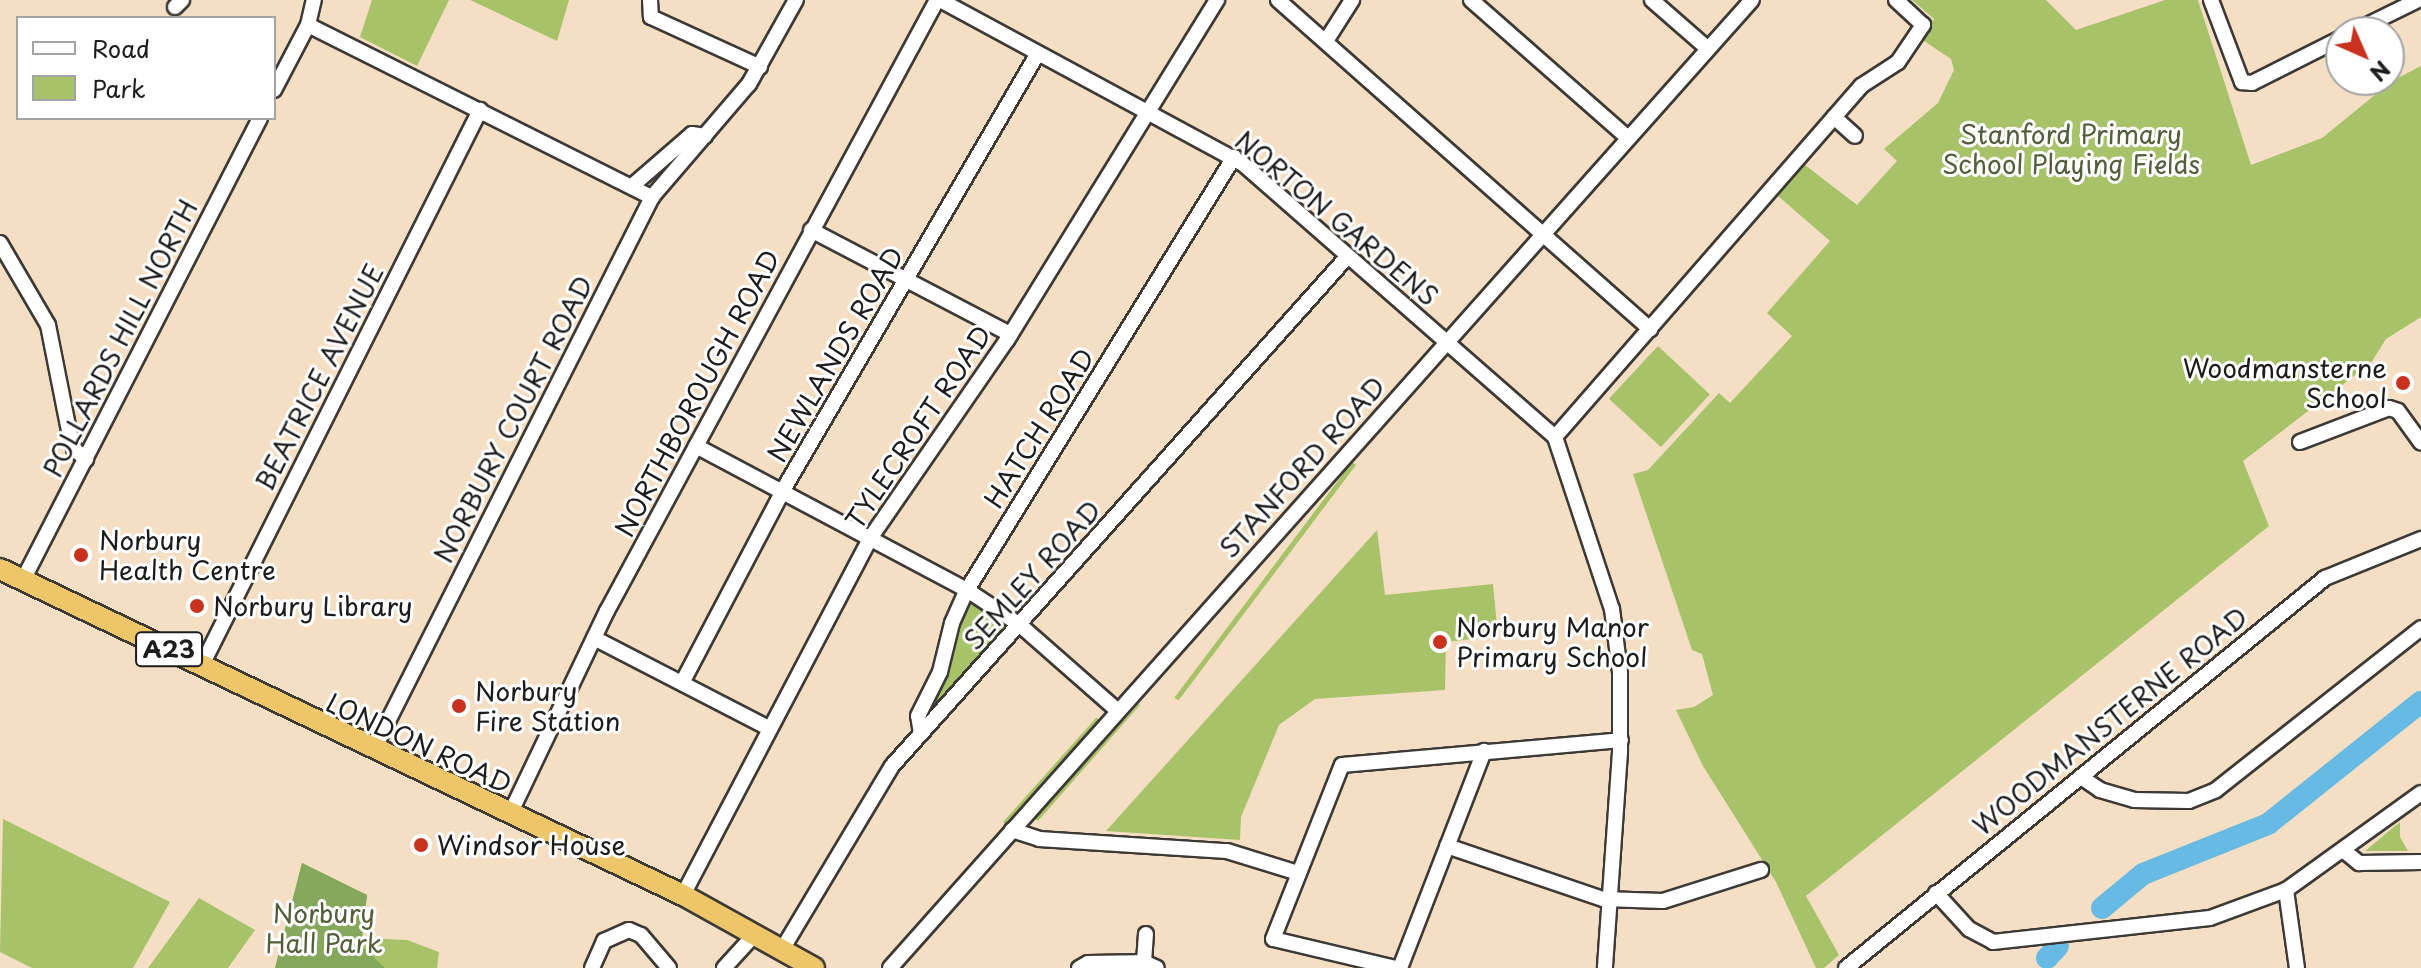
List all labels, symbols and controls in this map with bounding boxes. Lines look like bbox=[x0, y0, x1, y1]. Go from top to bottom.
legend bbox=[16, 16, 276, 120]
north arrow bbox=[2325, 16, 2405, 96]
text: Road bbox=[92, 30, 150, 66]
text: N bbox=[2363, 54, 2399, 90]
text: Park bbox=[92, 70, 146, 106]
park label: Stanford Primary School Playing Fields bbox=[1941, 118, 2201, 180]
street label: NORTON GARDENS bbox=[1229, 124, 1445, 312]
street label: POLLARDS HILL NORTH bbox=[35, 191, 205, 485]
street label: NEWLANDS ROAD bbox=[761, 241, 909, 467]
street label: NORTHBOROUGH ROAD bbox=[608, 244, 786, 542]
street label: BEATRICE AVENUE bbox=[248, 258, 390, 496]
street label: NORBURY COURT ROAD bbox=[426, 269, 600, 569]
street label: TYLECROFT ROAD bbox=[838, 318, 998, 536]
street label: HATCH ROAD bbox=[977, 342, 1101, 514]
place label: Woodmansterne School bbox=[2183, 352, 2387, 414]
street label: STANFORD ROAD bbox=[1212, 370, 1392, 564]
marker: Woodmansterne School bbox=[2394, 374, 2412, 392]
street label: SEMLEY ROAD bbox=[956, 493, 1108, 657]
place label: Norbury Health Centre bbox=[99, 524, 278, 586]
marker: Norbury Health Centre bbox=[70, 544, 92, 566]
place label: Norbury Library bbox=[213, 590, 414, 622]
marker: Norbury Library bbox=[188, 597, 206, 615]
street label: WOODMANSTERNE ROAD bbox=[1966, 600, 2254, 842]
place label: Norbury Manor Primary School bbox=[1456, 611, 1650, 672]
road number: A23 bbox=[135, 629, 203, 669]
marker: Norbury Manor Primary School bbox=[1431, 633, 1449, 651]
place label: Norbury Fire Station bbox=[475, 675, 620, 736]
street label: LONDON ROAD bbox=[321, 686, 517, 800]
marker: Norbury Fire Station bbox=[450, 697, 468, 715]
place label: Windsor House bbox=[437, 829, 626, 861]
marker: Windsor House bbox=[412, 836, 430, 854]
park label: Norbury Hall Park bbox=[265, 897, 383, 958]

